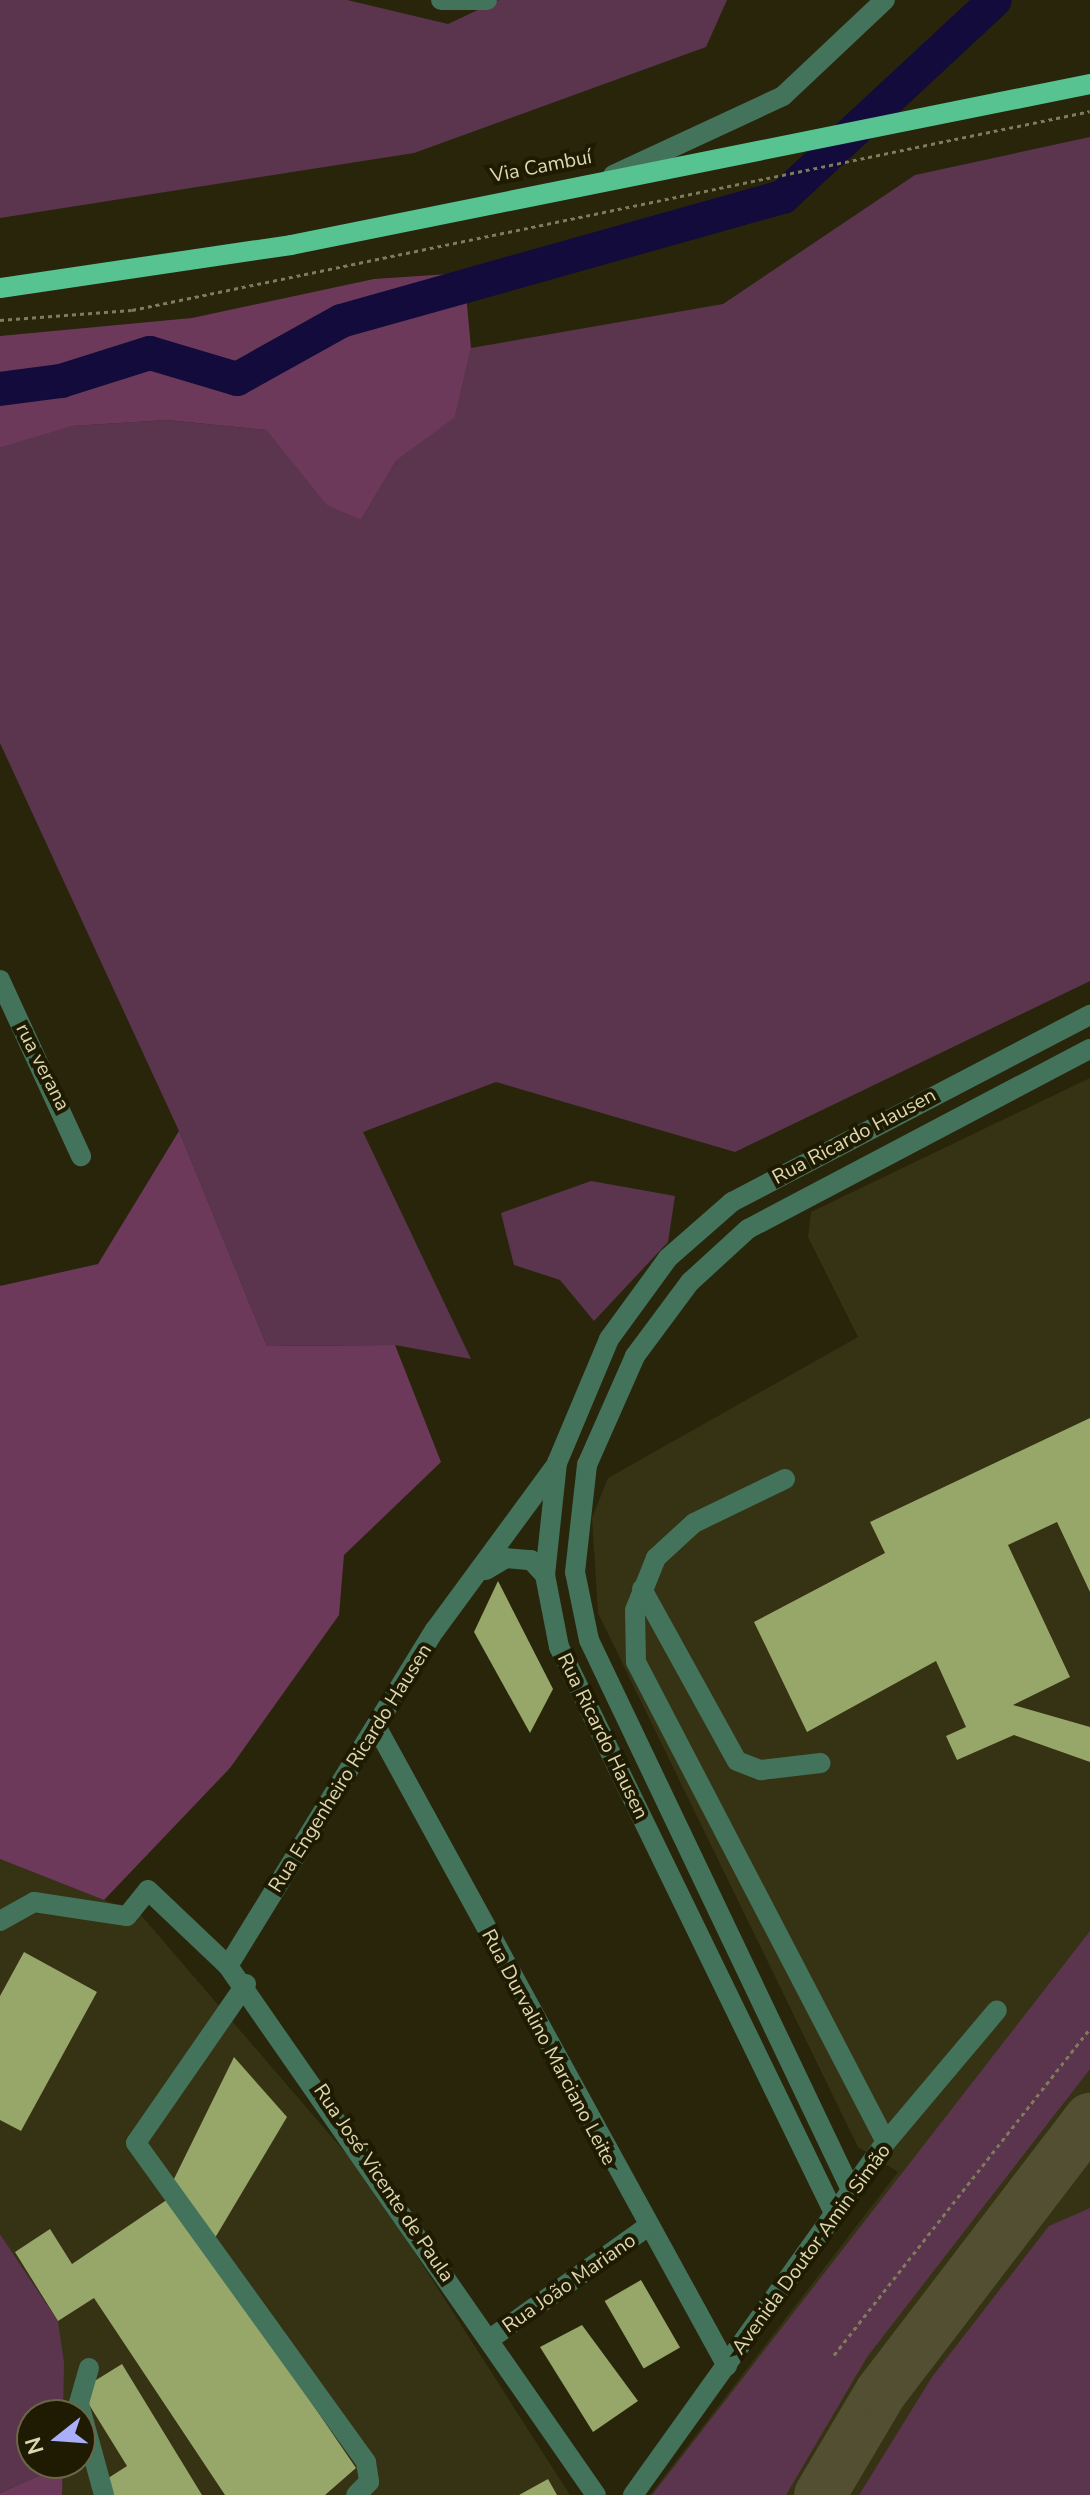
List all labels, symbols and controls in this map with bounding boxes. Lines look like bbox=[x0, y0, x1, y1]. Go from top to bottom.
street label: Via Cambuí bbox=[488, 144, 594, 188]
street label: rua verana bbox=[11, 1019, 75, 1115]
street label: Rua Ricardo Hausen bbox=[768, 1083, 940, 1189]
street label: Rua Engenheiro Ricardo Hausen bbox=[263, 1639, 437, 1897]
street label: Rua Ricardo Hausen bbox=[552, 1649, 654, 1823]
street label: Rua Durvalino Marciano Leite bbox=[477, 1925, 621, 2169]
street label: Rua José Vicente de Paula bbox=[309, 2080, 459, 2286]
street label: Avenida Doutor Amin Simão bbox=[727, 2139, 895, 2359]
street label: Rua João Mariano bbox=[498, 2228, 640, 2338]
north arrow bbox=[16, 2399, 96, 2479]
text: N bbox=[18, 2433, 52, 2458]

